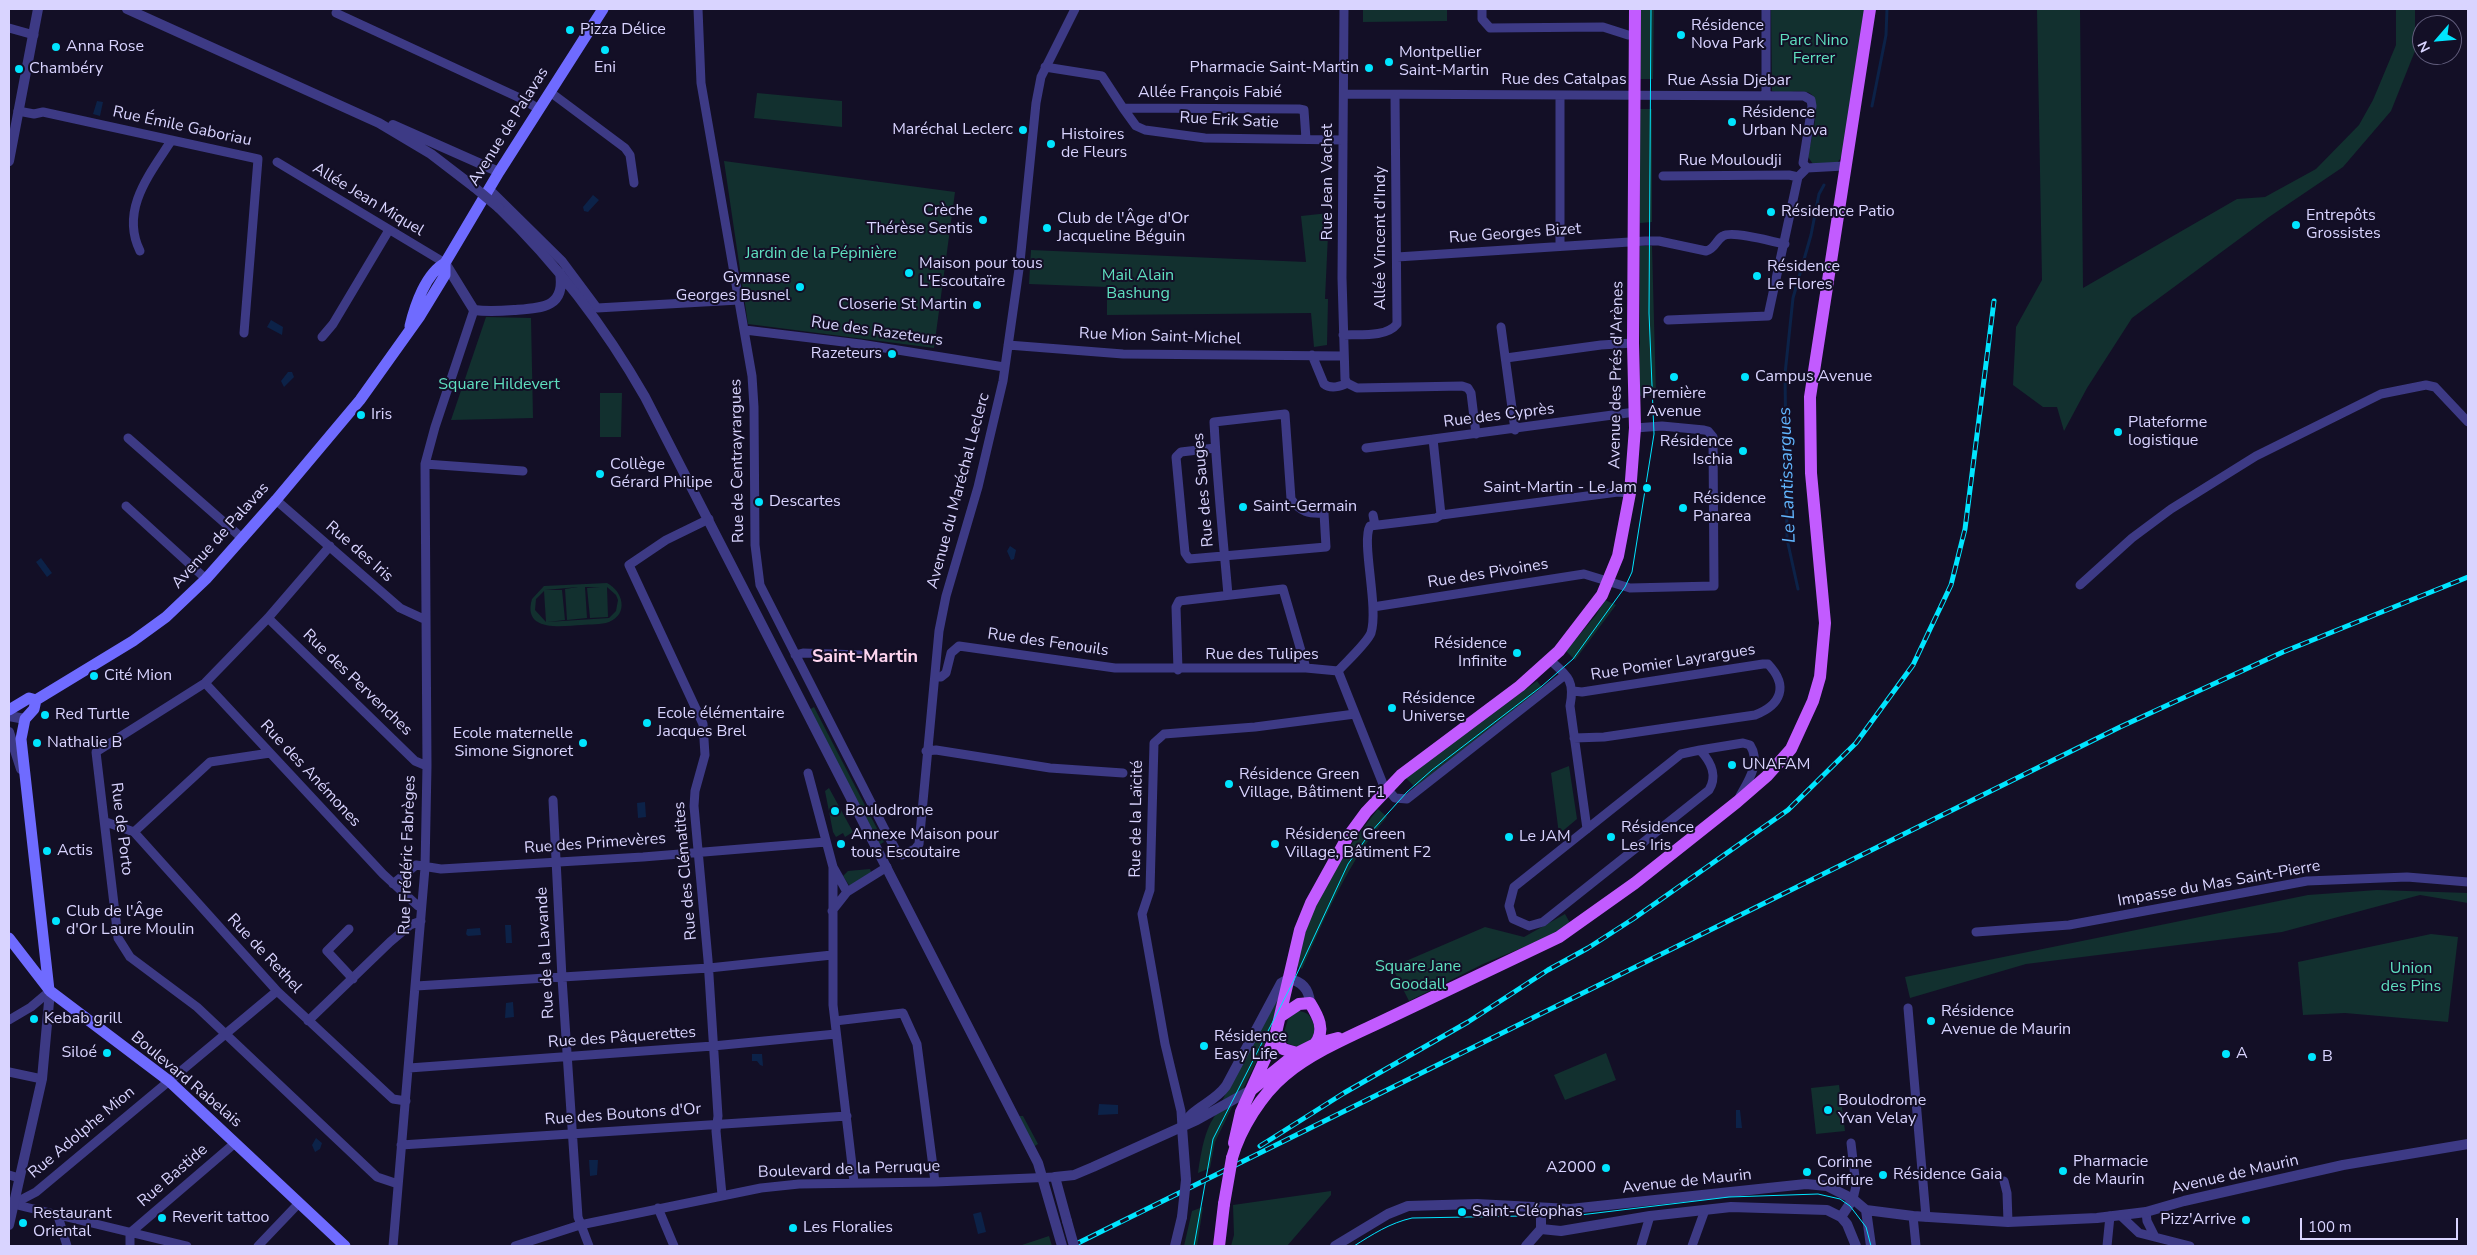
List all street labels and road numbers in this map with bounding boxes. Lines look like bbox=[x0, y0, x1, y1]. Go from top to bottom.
street label: Avenue de Palavas bbox=[465, 64, 553, 190]
street label: Rue des Catalpas bbox=[1501, 70, 1627, 90]
street label: Rue Assia Djebar bbox=[1667, 71, 1791, 91]
street label: Allée François Fabié bbox=[1138, 83, 1282, 103]
street label: Rue Émile Gaboriau bbox=[111, 103, 253, 151]
street label: Rue Erik Satie bbox=[1179, 109, 1279, 133]
street label: Rue Jean Vachet bbox=[1318, 124, 1338, 240]
street label: Rue Mouloudji bbox=[1678, 151, 1782, 171]
street label: Allée Jean Miquel bbox=[309, 159, 427, 241]
street label: Allée Vincent d'Indy bbox=[1371, 166, 1391, 310]
street label: Rue Georges Bizet bbox=[1448, 220, 1582, 248]
street label: Avenue des Prés d'Arènes bbox=[1606, 281, 1628, 469]
street label: Rue des Razeteurs bbox=[810, 313, 944, 351]
street label: Rue Mion Saint-Michel bbox=[1079, 325, 1241, 349]
street label: Rue de Centrayrargues bbox=[727, 379, 749, 543]
street label: Avenue du Maréchal Leclerc bbox=[924, 391, 994, 591]
street label: Rue des Cyprès bbox=[1442, 400, 1556, 432]
street label: Rue des Sauges bbox=[1189, 432, 1219, 548]
street label: Avenue de Palavas bbox=[168, 479, 274, 593]
street label: Rue des Iris bbox=[321, 517, 397, 587]
street label: Rue des Pivoines bbox=[1426, 555, 1550, 593]
street label: Rue des Fenouils bbox=[986, 625, 1110, 661]
street label: Rue des Pervenches bbox=[298, 626, 416, 740]
street label: Rue Pomier Layrargues bbox=[1589, 641, 1757, 685]
street label: Rue des Tulipes bbox=[1205, 645, 1319, 665]
street label: Rue des Anémones bbox=[256, 717, 364, 831]
street label: Rue de la Laïcité bbox=[1126, 760, 1148, 878]
street label: Rue Frédéric Fabrèges bbox=[396, 775, 420, 935]
street label: Rue de Porto bbox=[106, 781, 136, 877]
street label: Rue des Clématites bbox=[670, 801, 702, 941]
street label: Rue des Primevères bbox=[524, 829, 666, 859]
street label: Impasse du Mas Saint-Pierre bbox=[2116, 857, 2322, 911]
street label: Rue de la Lavande bbox=[533, 887, 559, 1019]
street label: Rue de Rethel bbox=[222, 910, 306, 998]
street label: Rue des Pâquerettes bbox=[547, 1023, 697, 1053]
street label: Boulevard Rabelais bbox=[127, 1028, 245, 1132]
street label: Rue Adolphe Mion bbox=[25, 1083, 139, 1183]
street label: Rue des Boutons d'Or bbox=[544, 1100, 702, 1130]
street label: Rue Bastide bbox=[134, 1140, 212, 1212]
street label: Avenue de Maurin bbox=[2169, 1151, 2301, 1199]
street label: Boulevard de la Perruque bbox=[758, 1157, 940, 1183]
street label: Avenue de Maurin bbox=[1621, 1166, 1753, 1198]

